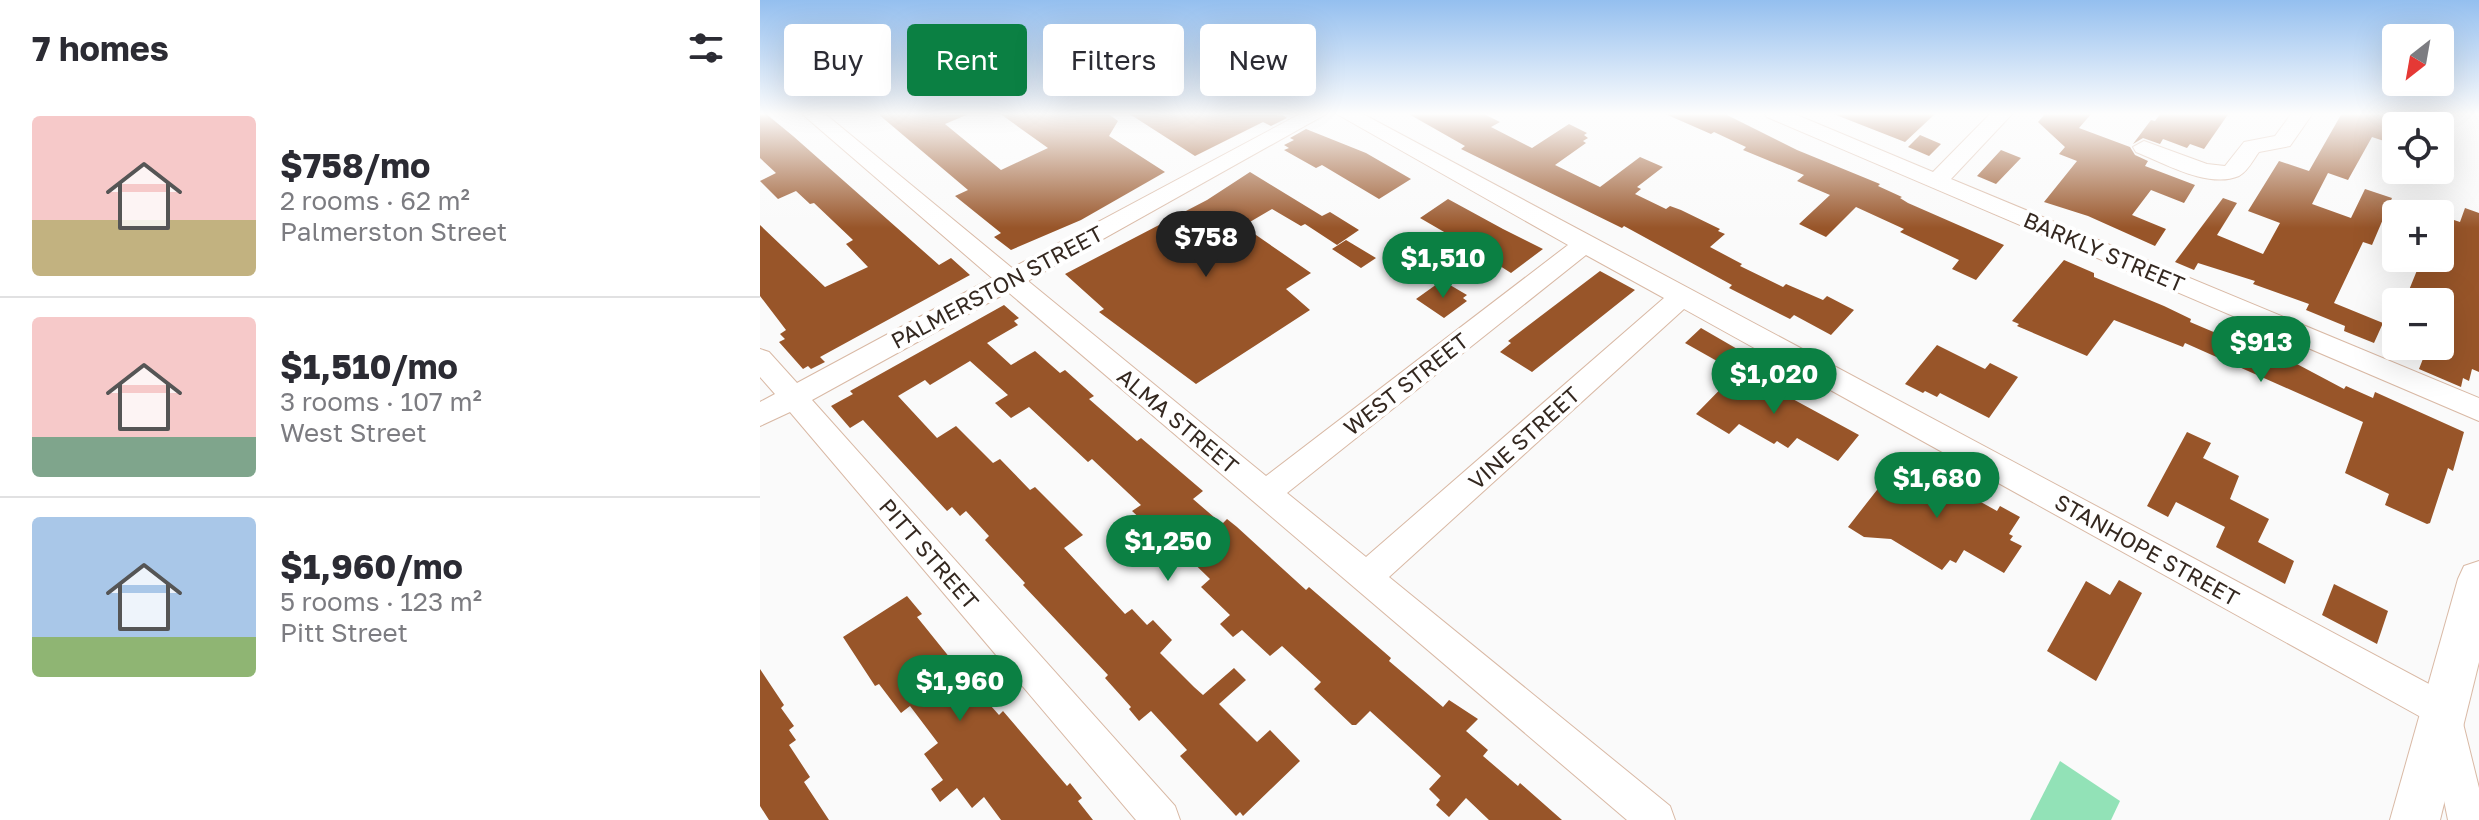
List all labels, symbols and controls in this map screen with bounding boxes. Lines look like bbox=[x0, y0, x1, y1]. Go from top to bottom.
chip: Buy bbox=[784, 24, 891, 96]
chip: Rent bbox=[907, 24, 1027, 96]
chip: Filters bbox=[1043, 24, 1184, 96]
chip: New bbox=[1200, 24, 1316, 96]
north arrow bbox=[2382, 24, 2454, 96]
map controls bbox=[2382, 24, 2454, 360]
icon: filters bbox=[684, 26, 728, 70]
text: 7 homes bbox=[32, 28, 169, 68]
button: locate bbox=[2382, 112, 2454, 184]
text: $758/mo bbox=[280, 145, 430, 185]
icon: home bbox=[96, 148, 192, 244]
text: 2 rooms · 62 m² bbox=[280, 185, 470, 216]
button: + bbox=[2382, 200, 2454, 272]
street label: BARKLY STREET bbox=[2020, 206, 2189, 298]
pin: $758 bbox=[1159, 211, 1253, 279]
text: Palmerston Street bbox=[280, 216, 507, 247]
street label: PALMERSTON STREET bbox=[886, 219, 1108, 354]
text: $758 bbox=[1174, 221, 1238, 252]
pin: $1,510 bbox=[1378, 232, 1508, 300]
text: $1,510 bbox=[1400, 242, 1486, 273]
button: − bbox=[2382, 288, 2454, 360]
pin: $913 bbox=[2214, 316, 2308, 384]
street label: WEST STREET bbox=[1338, 326, 1474, 441]
text: $913 bbox=[2229, 326, 2293, 357]
text: $1,510/mo bbox=[280, 346, 458, 386]
pin: $1,020 bbox=[1709, 348, 1839, 416]
icon: home bbox=[96, 349, 192, 445]
text: $1,020 bbox=[1730, 358, 1818, 389]
street label: ALMA STREET bbox=[1112, 362, 1245, 479]
street label: VINE STREET bbox=[1462, 380, 1585, 495]
text: 3 rooms · 107 m² bbox=[280, 386, 482, 417]
text: West Street bbox=[280, 417, 427, 448]
pin: $1,680 bbox=[1872, 452, 2002, 520]
text: $1,680 bbox=[1892, 462, 1982, 493]
street label: STANHOPE STREET bbox=[2050, 488, 2244, 612]
street label: PITT STREET bbox=[874, 493, 985, 615]
pin: $1,250 bbox=[1103, 515, 1233, 583]
text: $1,250 bbox=[1124, 525, 1212, 556]
text: $1,960/mo bbox=[280, 546, 463, 586]
icon: home bbox=[96, 549, 192, 645]
text: 5 rooms · 123 m² bbox=[280, 586, 482, 617]
text: Pitt Street bbox=[280, 617, 408, 648]
pin: $1,960 bbox=[895, 655, 1025, 723]
text: $1,960 bbox=[915, 665, 1005, 696]

